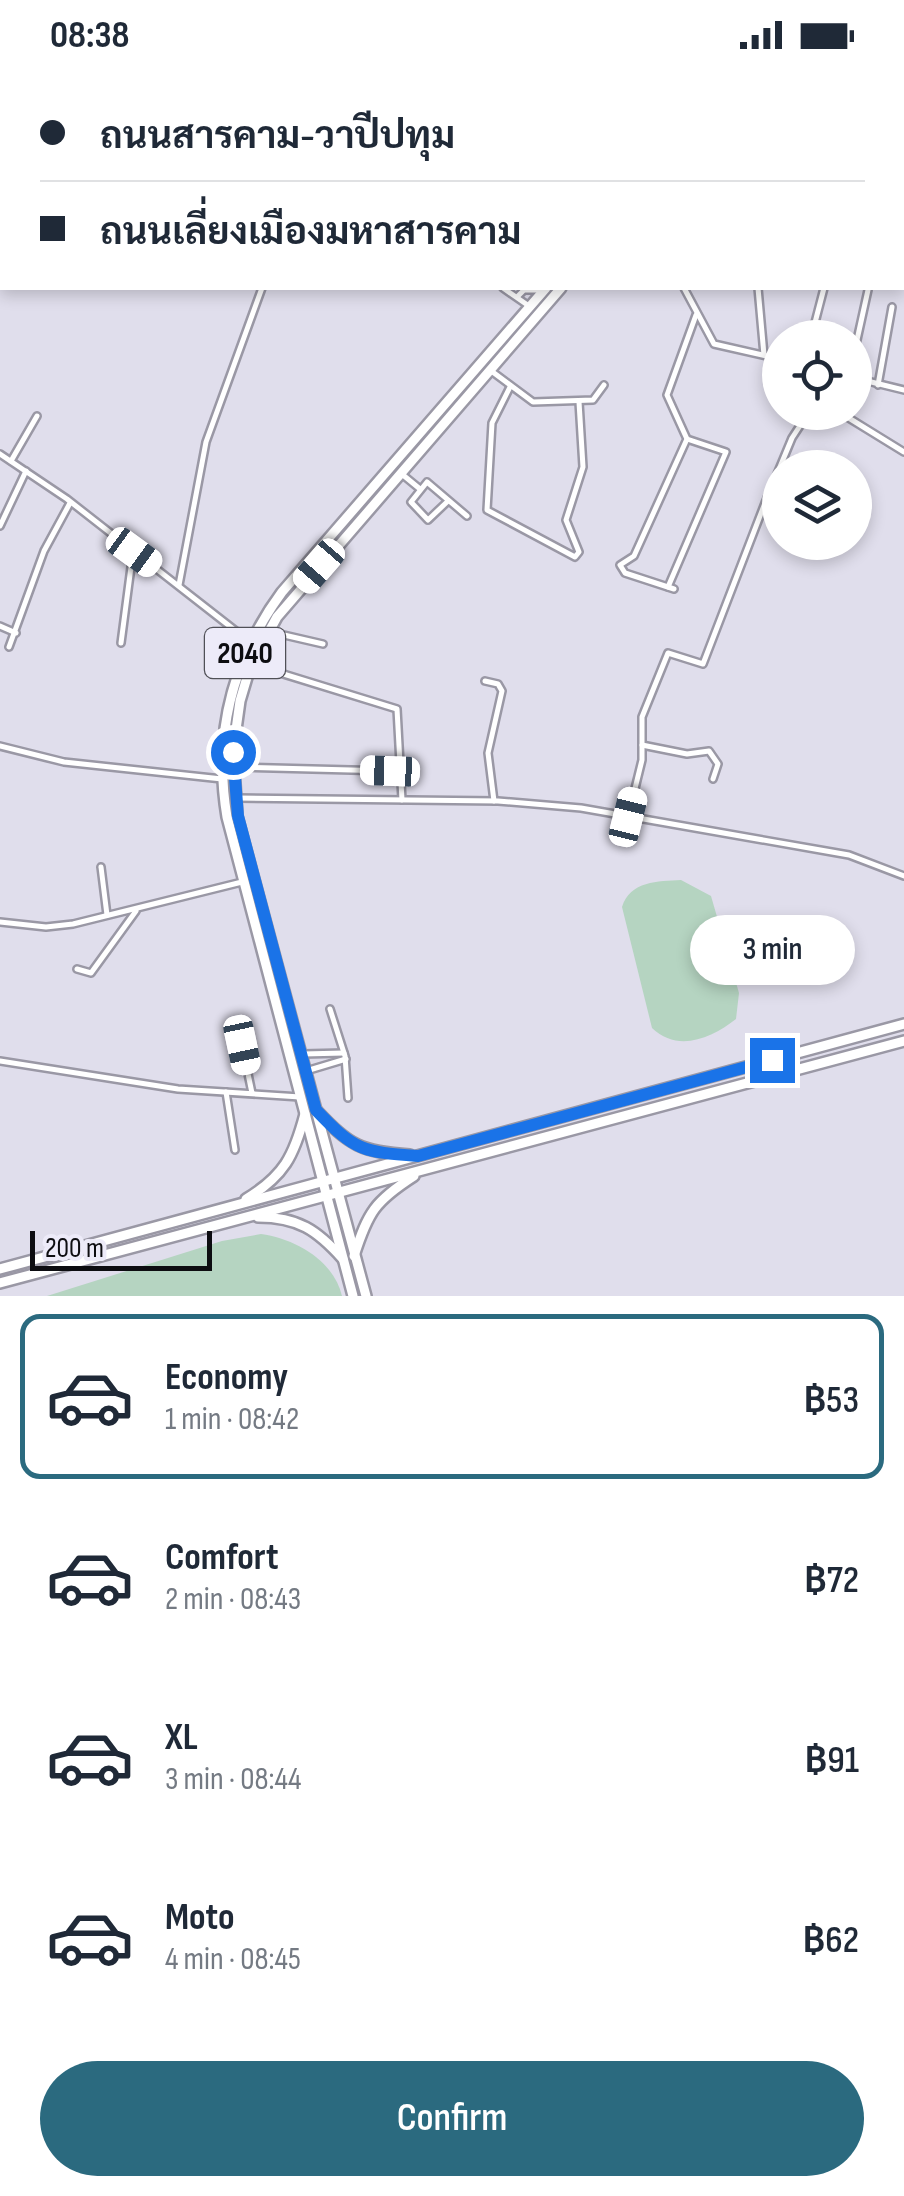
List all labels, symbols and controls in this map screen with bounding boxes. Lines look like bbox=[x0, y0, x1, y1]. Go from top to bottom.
text: 08:38 bbox=[50, 13, 129, 58]
text: ถนนสารคาม-วาปีปทุม bbox=[100, 114, 455, 159]
text: ถนนเลี่ยงเมืองมหาสารคาม bbox=[100, 210, 521, 255]
map controls bbox=[762, 320, 872, 560]
button: locate bbox=[762, 320, 872, 430]
button: layers bbox=[762, 450, 872, 560]
car bbox=[101, 522, 167, 582]
car bbox=[288, 534, 350, 598]
road number: 2040 bbox=[205, 628, 285, 678]
route start bbox=[211, 730, 256, 775]
car bbox=[359, 755, 421, 787]
car bbox=[606, 784, 650, 850]
callout: 3 min bbox=[690, 915, 854, 985]
text: 3 min bbox=[742, 930, 803, 969]
car bbox=[221, 1013, 263, 1077]
route end bbox=[750, 1038, 795, 1083]
scale bar bbox=[30, 1226, 212, 1270]
text: 200 m bbox=[45, 1232, 104, 1265]
icon: car bbox=[45, 1352, 135, 1442]
text: Economy bbox=[165, 1355, 288, 1400]
text: ฿53 bbox=[804, 1378, 859, 1423]
text: 1 min · 08:42 bbox=[165, 1400, 299, 1439]
icon: car bbox=[45, 1532, 135, 1622]
text: Comfort bbox=[165, 1535, 279, 1580]
text: ฿72 bbox=[804, 1558, 859, 1603]
text: 2 min · 08:43 bbox=[165, 1580, 301, 1619]
icon: car bbox=[45, 1712, 135, 1802]
text: XL bbox=[165, 1715, 198, 1760]
text: ฿91 bbox=[805, 1738, 859, 1783]
text: 3 min · 08:44 bbox=[165, 1760, 301, 1799]
icon: car bbox=[45, 1892, 135, 1982]
text: Moto bbox=[165, 1895, 235, 1940]
text: ฿62 bbox=[802, 1918, 859, 1963]
text: 4 min · 08:45 bbox=[165, 1940, 301, 1979]
button: Confirm bbox=[40, 2061, 864, 2176]

